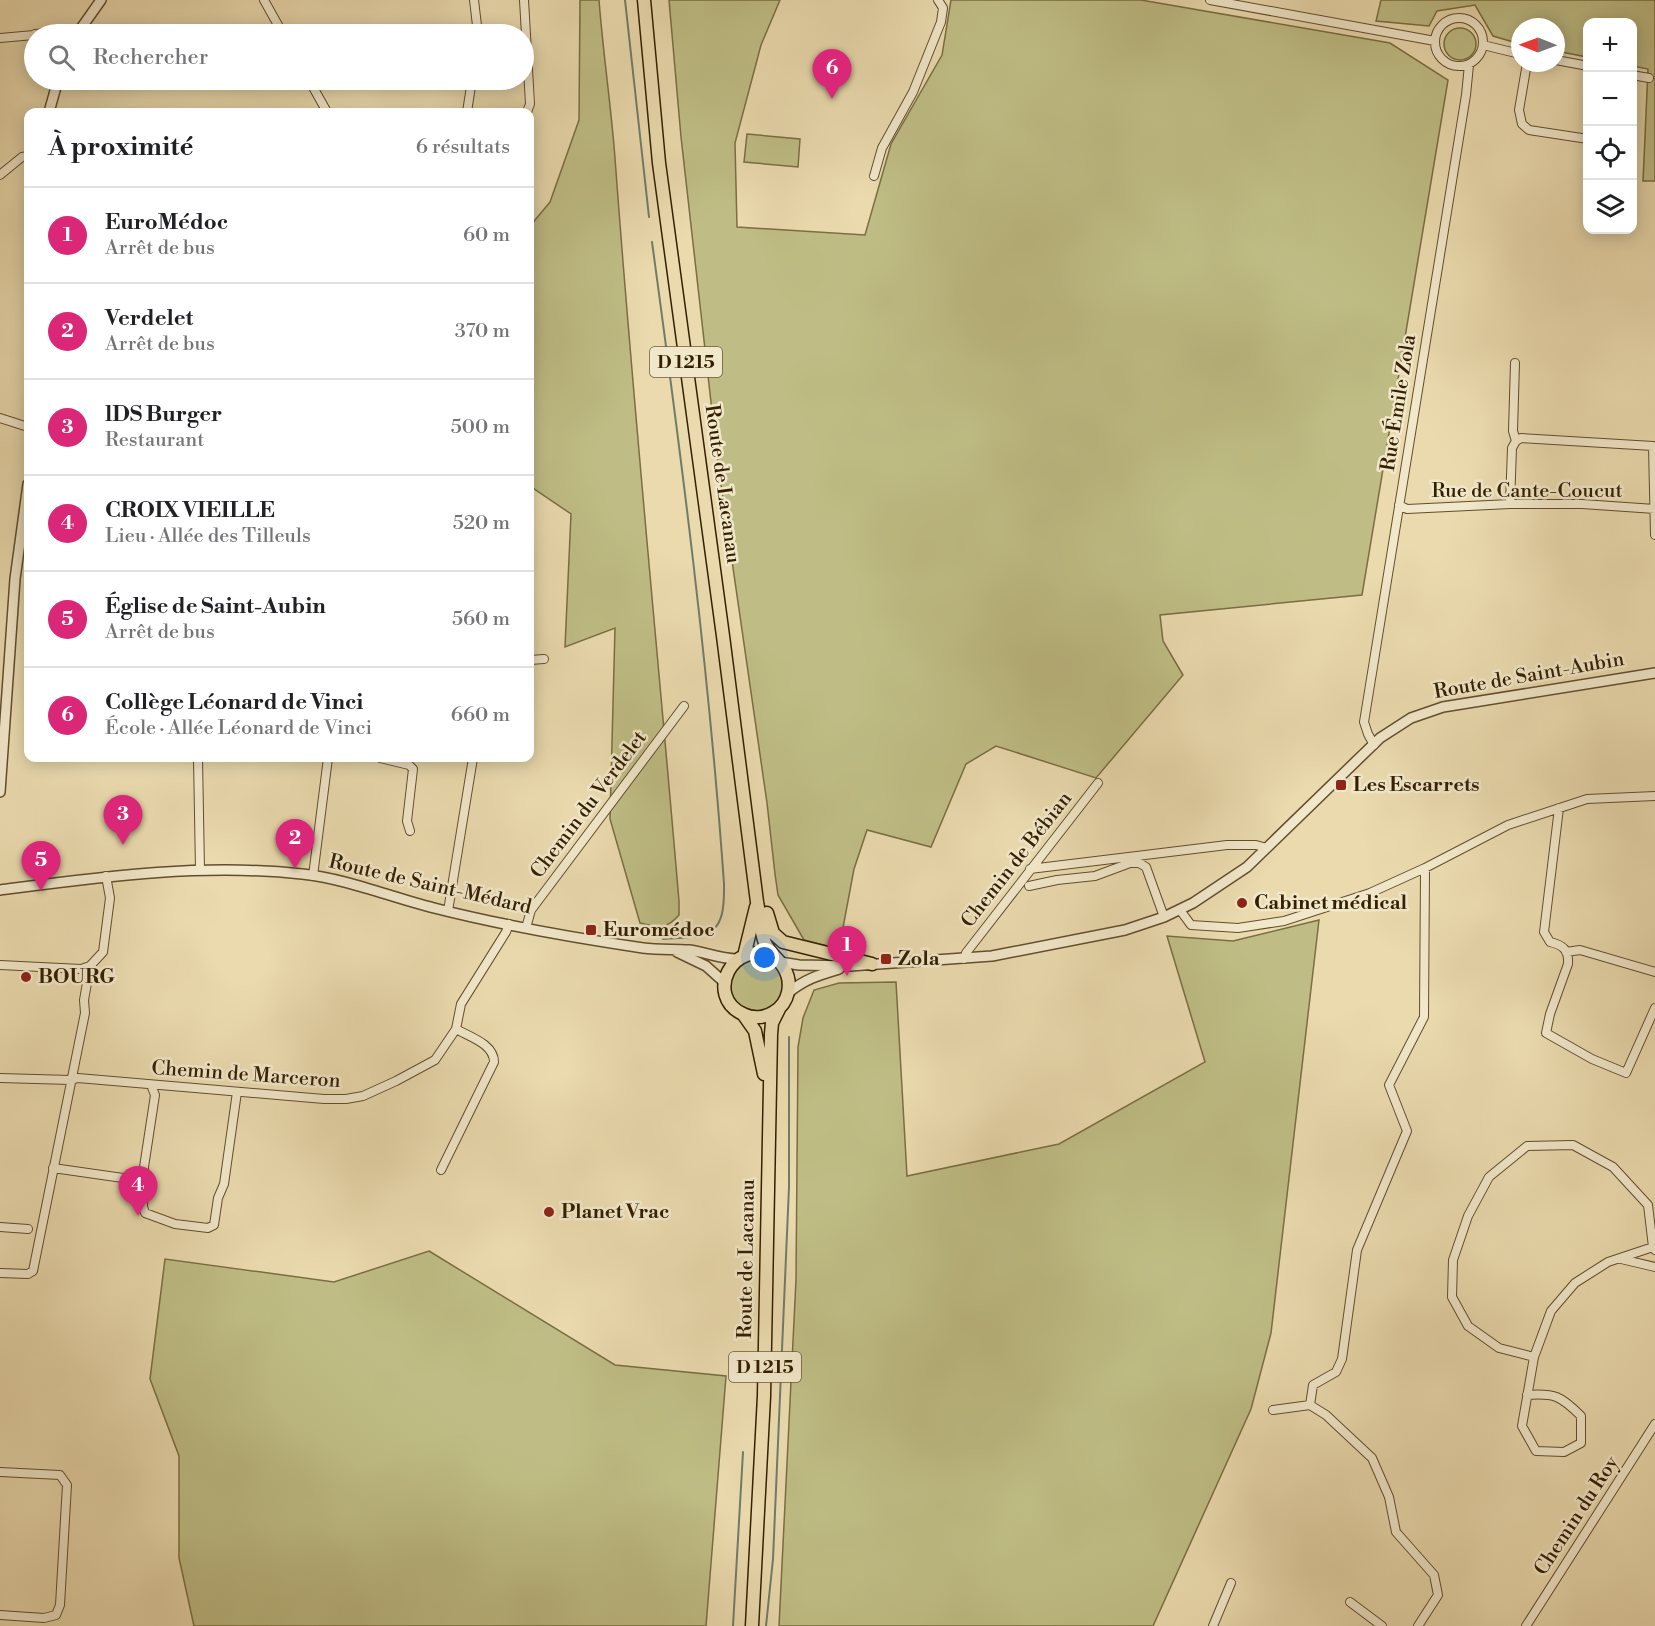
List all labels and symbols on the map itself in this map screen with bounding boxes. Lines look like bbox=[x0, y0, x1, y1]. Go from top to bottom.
north arrow bbox=[1511, 18, 1565, 72]
pin: 6 bbox=[812, 50, 852, 99]
street label: Rue Émile Zola bbox=[1375, 332, 1422, 473]
road number: D 1215 bbox=[650, 347, 722, 377]
street label: Route de Lacanau bbox=[698, 403, 746, 566]
street label: Rue de Cante-Coucut bbox=[1431, 479, 1623, 504]
street label: Route de Saint-Aubin bbox=[1432, 647, 1626, 705]
street label: Chemin du Verdelet bbox=[525, 726, 653, 884]
place label: Les Escarrets bbox=[1353, 773, 1480, 798]
marker: Les Escarrets bbox=[1334, 778, 1348, 792]
street label: Chemin de Bébian bbox=[956, 787, 1078, 933]
pin: 3 bbox=[104, 796, 142, 845]
pin: 2 bbox=[276, 820, 314, 869]
pin: 5 bbox=[22, 842, 60, 891]
street label: Route de Saint-Médard bbox=[326, 850, 534, 921]
place label: Cabinet médical bbox=[1254, 891, 1407, 916]
marker: Cabinet médical bbox=[1235, 896, 1249, 910]
place label: Euromédoc bbox=[603, 918, 715, 943]
marker: Euromédoc bbox=[584, 923, 598, 937]
pin: 1 bbox=[828, 926, 866, 976]
your location bbox=[750, 943, 779, 972]
place label: Zola bbox=[898, 947, 940, 972]
marker: Zola bbox=[879, 952, 893, 966]
place label: BOURG bbox=[38, 965, 115, 990]
marker: BOURG bbox=[19, 970, 33, 984]
street label: Chemin de Marceron bbox=[151, 1056, 341, 1094]
pin: 4 bbox=[118, 1166, 158, 1216]
street label: Route de Lacanau bbox=[733, 1178, 761, 1339]
place label: Planet Vrac bbox=[561, 1200, 669, 1225]
marker: Planet Vrac bbox=[542, 1205, 556, 1219]
road number: D 1215 bbox=[729, 1352, 801, 1382]
street label: Chemin du Roy bbox=[1529, 1452, 1625, 1580]

